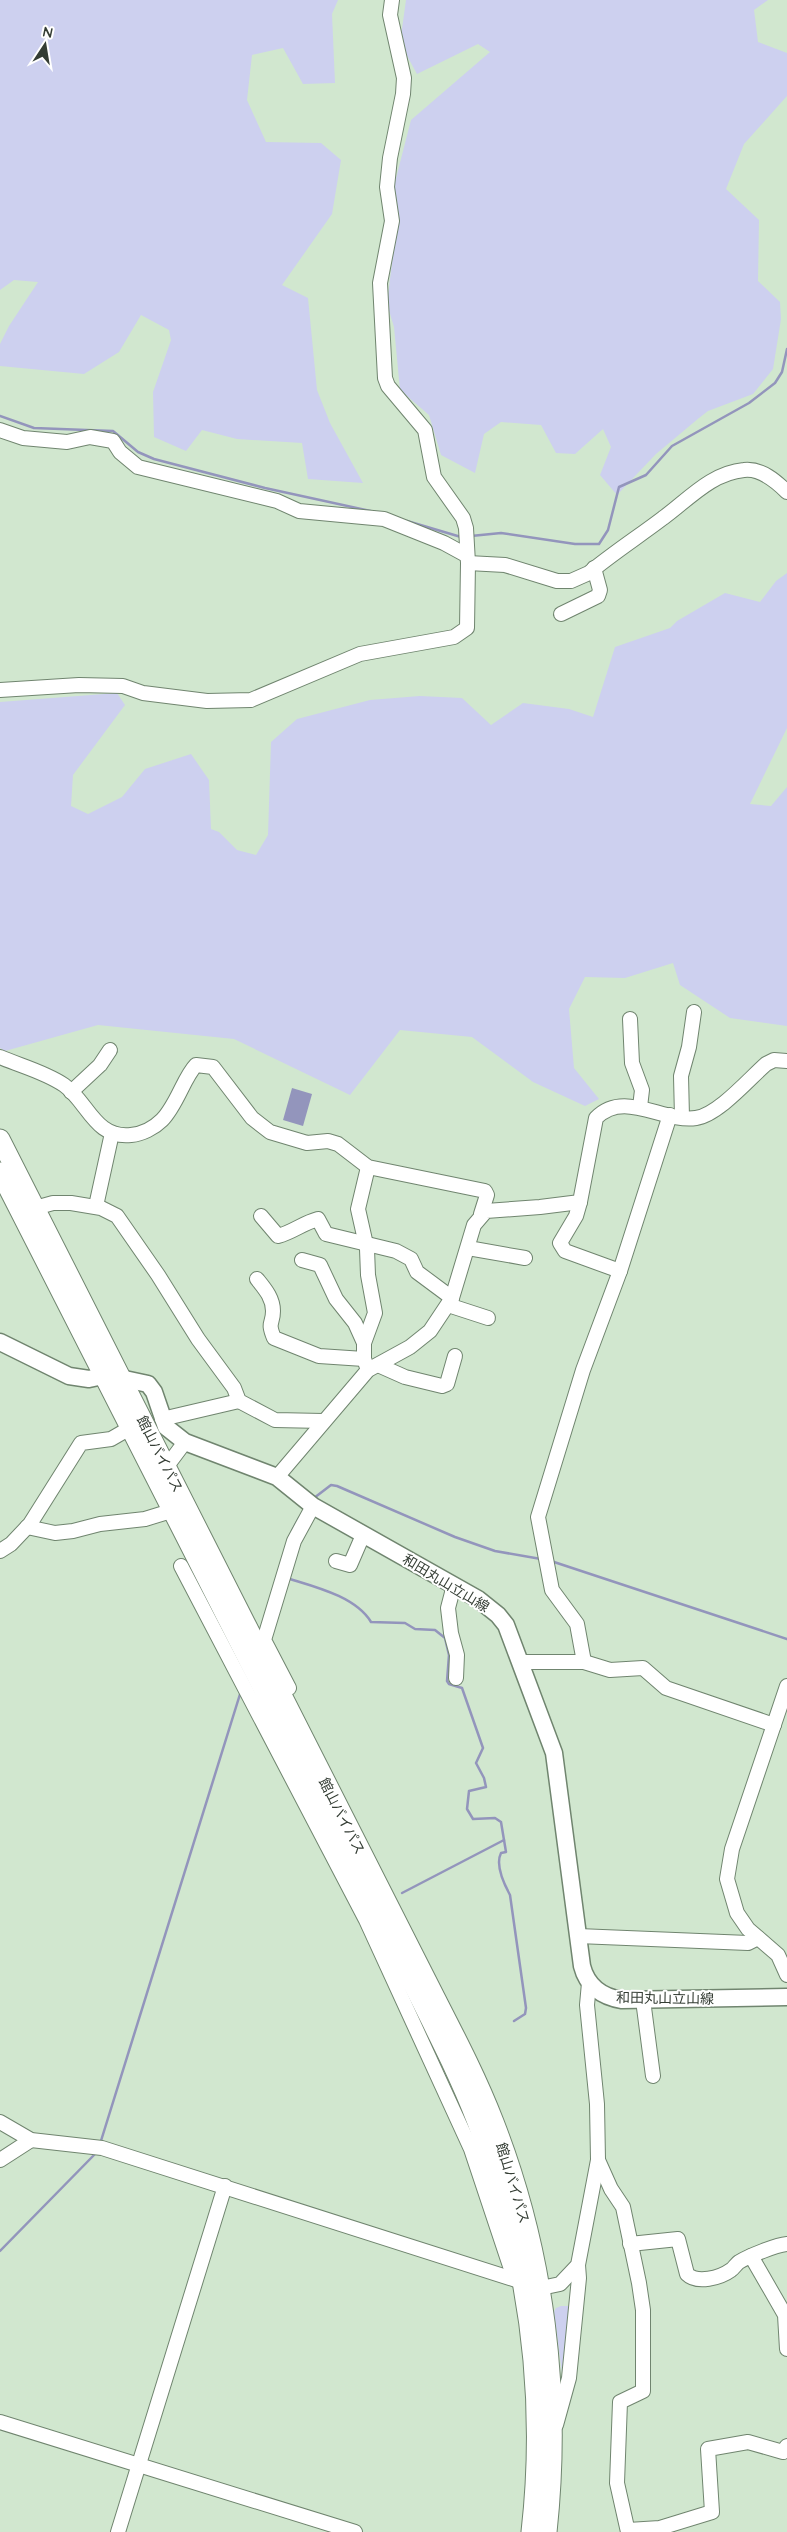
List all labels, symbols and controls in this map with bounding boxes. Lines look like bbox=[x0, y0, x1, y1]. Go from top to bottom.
north arrow bbox=[20, 20, 70, 70]
text: N bbox=[41, 22, 55, 42]
street label: 館山バイパス bbox=[133, 1413, 187, 1495]
street label: 和田丸山立山線 bbox=[399, 1550, 493, 1616]
street label: 館山バイパス bbox=[315, 1775, 369, 1857]
street label: 和田丸山立山線 bbox=[616, 1988, 714, 2008]
street label: 館山バイパス bbox=[492, 2140, 534, 2226]

